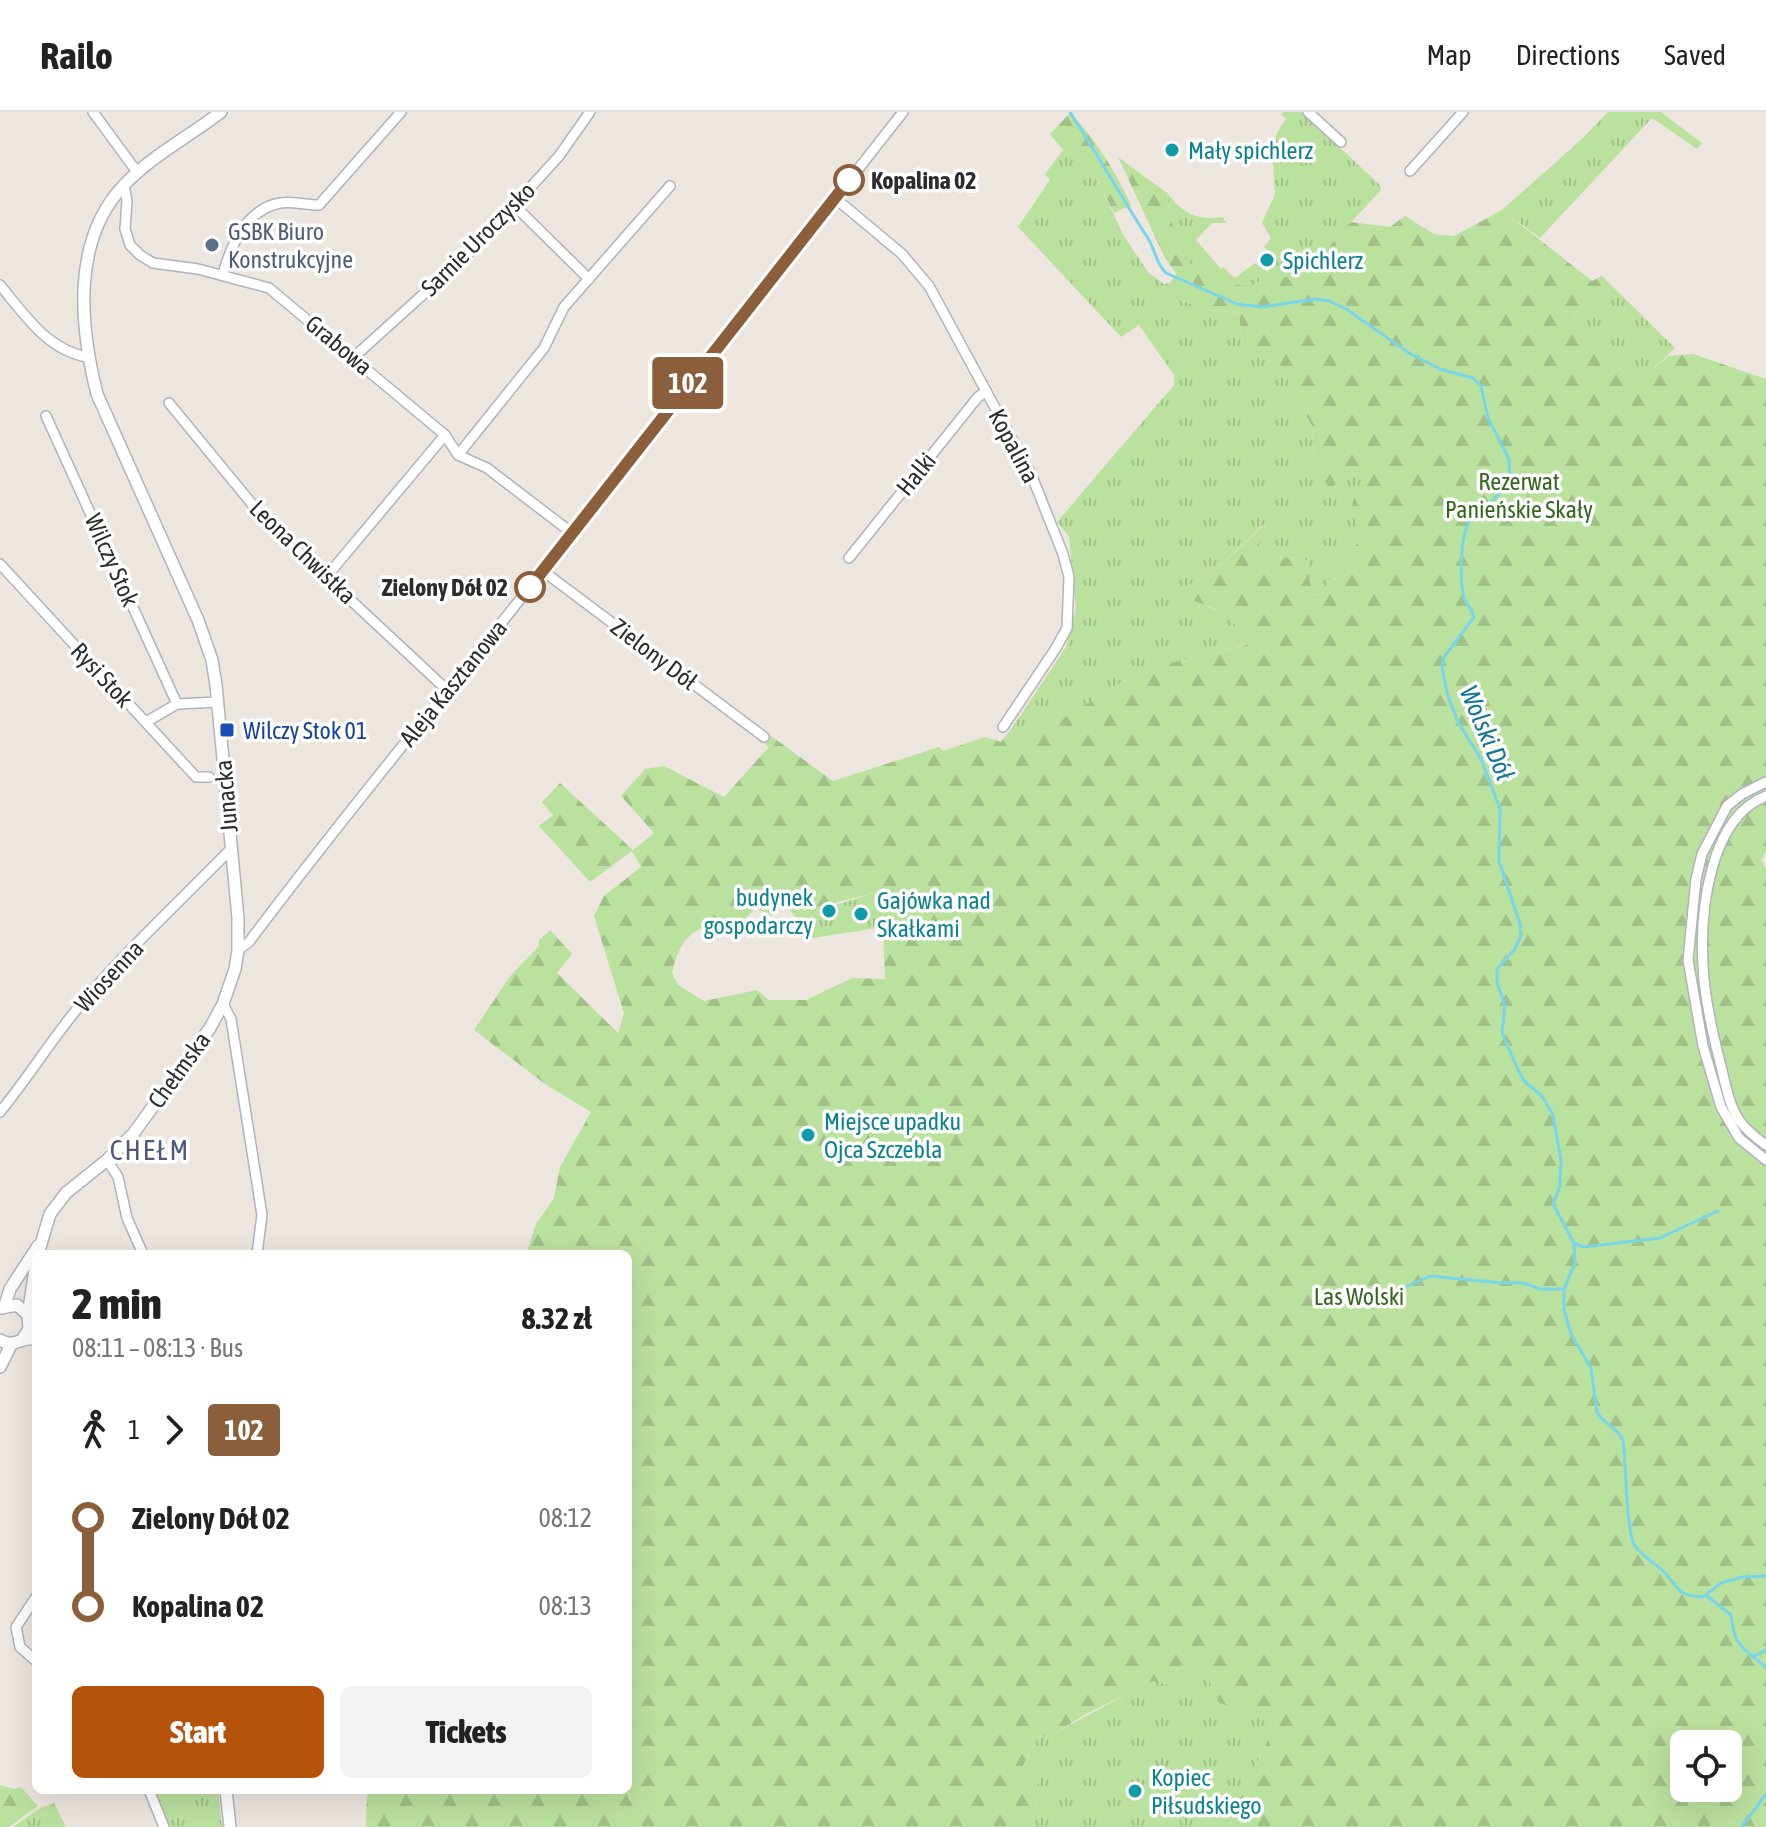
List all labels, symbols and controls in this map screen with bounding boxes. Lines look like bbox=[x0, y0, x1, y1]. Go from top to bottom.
text: Railo bbox=[40, 34, 113, 77]
text: Map bbox=[1427, 39, 1472, 71]
text: Directions bbox=[1516, 39, 1620, 71]
text: Saved bbox=[1664, 39, 1726, 71]
place label: Mały spichlerz bbox=[1188, 137, 1314, 164]
marker: Mały spichlerz bbox=[1163, 141, 1181, 159]
marker: Kopalina 02 bbox=[834, 165, 864, 195]
place label: Kopalina 02 bbox=[871, 167, 977, 194]
street label: Sarnie Uroczysko bbox=[416, 177, 540, 301]
place label: GSBK Biuro Konstrukcyjne bbox=[228, 218, 353, 273]
marker: GSBK Biuro Konstrukcyjne bbox=[203, 236, 221, 254]
place label: Spichlerz bbox=[1283, 247, 1364, 274]
marker: Spichlerz bbox=[1258, 251, 1276, 269]
street label: Grabowa bbox=[300, 310, 378, 380]
line badge: 102 bbox=[642, 357, 734, 409]
text: 102 bbox=[668, 367, 708, 399]
street label: Kopalina bbox=[983, 404, 1045, 488]
street label: Halki bbox=[891, 447, 941, 501]
park label: Rezerwat Panieńskie Skały bbox=[1445, 468, 1593, 523]
street label: Leona Chwistka bbox=[244, 495, 362, 609]
street label: Wilczy Stok bbox=[80, 510, 145, 611]
marker: Zielony Dół 02 bbox=[515, 572, 545, 602]
place label: Zielony Dół 02 bbox=[382, 574, 508, 601]
street label: Zielony Dół bbox=[606, 613, 703, 695]
street label: Aleja Kasztanowa bbox=[394, 615, 512, 751]
street label: Rysi Stok bbox=[66, 637, 139, 713]
water label: Wolski Dół bbox=[1454, 681, 1520, 785]
place label: Wilczy Stok 01 bbox=[243, 717, 367, 744]
marker: Wilczy Stok 01 bbox=[218, 721, 236, 739]
street label: Junacka bbox=[209, 759, 243, 833]
place label: budynek gospodarczy bbox=[704, 884, 813, 939]
place label: Gajówka nad Skałkami bbox=[877, 887, 991, 942]
marker: budynek gospodarczy bbox=[820, 902, 838, 920]
marker: Gajówka nad Skałkami bbox=[852, 905, 870, 923]
street label: Wiosenna bbox=[69, 935, 149, 1017]
street label: Chełmska bbox=[142, 1027, 216, 1113]
place label: Miejsce upadku Ojca Szczebla bbox=[824, 1108, 961, 1163]
marker: Miejsce upadku Ojca Szczebla bbox=[799, 1126, 817, 1144]
district label: CHEŁM bbox=[110, 1134, 190, 1166]
text: 2 min bbox=[72, 1278, 162, 1328]
park label: Las Wolski bbox=[1314, 1283, 1404, 1310]
text: 8.32 zł bbox=[522, 1301, 592, 1335]
text: 08:11 – 08:13 · Bus bbox=[72, 1333, 243, 1363]
icon: walk bbox=[72, 1408, 116, 1452]
icon: forward bbox=[152, 1408, 196, 1452]
text: 102 bbox=[224, 1414, 264, 1446]
text: 1 bbox=[128, 1415, 140, 1445]
text: Zielony Dół 02 bbox=[132, 1501, 290, 1535]
text: 08:12 bbox=[538, 1503, 592, 1533]
text: Kopalina 02 bbox=[132, 1589, 264, 1623]
text: 08:13 bbox=[538, 1591, 592, 1621]
button: Start bbox=[72, 1686, 324, 1778]
button: Tickets bbox=[340, 1686, 592, 1778]
map controls bbox=[1670, 1730, 1742, 1802]
button: locate bbox=[1670, 1730, 1742, 1802]
place label: Kopiec Piłsudskiego bbox=[1151, 1764, 1261, 1819]
marker: Kopiec Piłsudskiego bbox=[1126, 1782, 1144, 1800]

